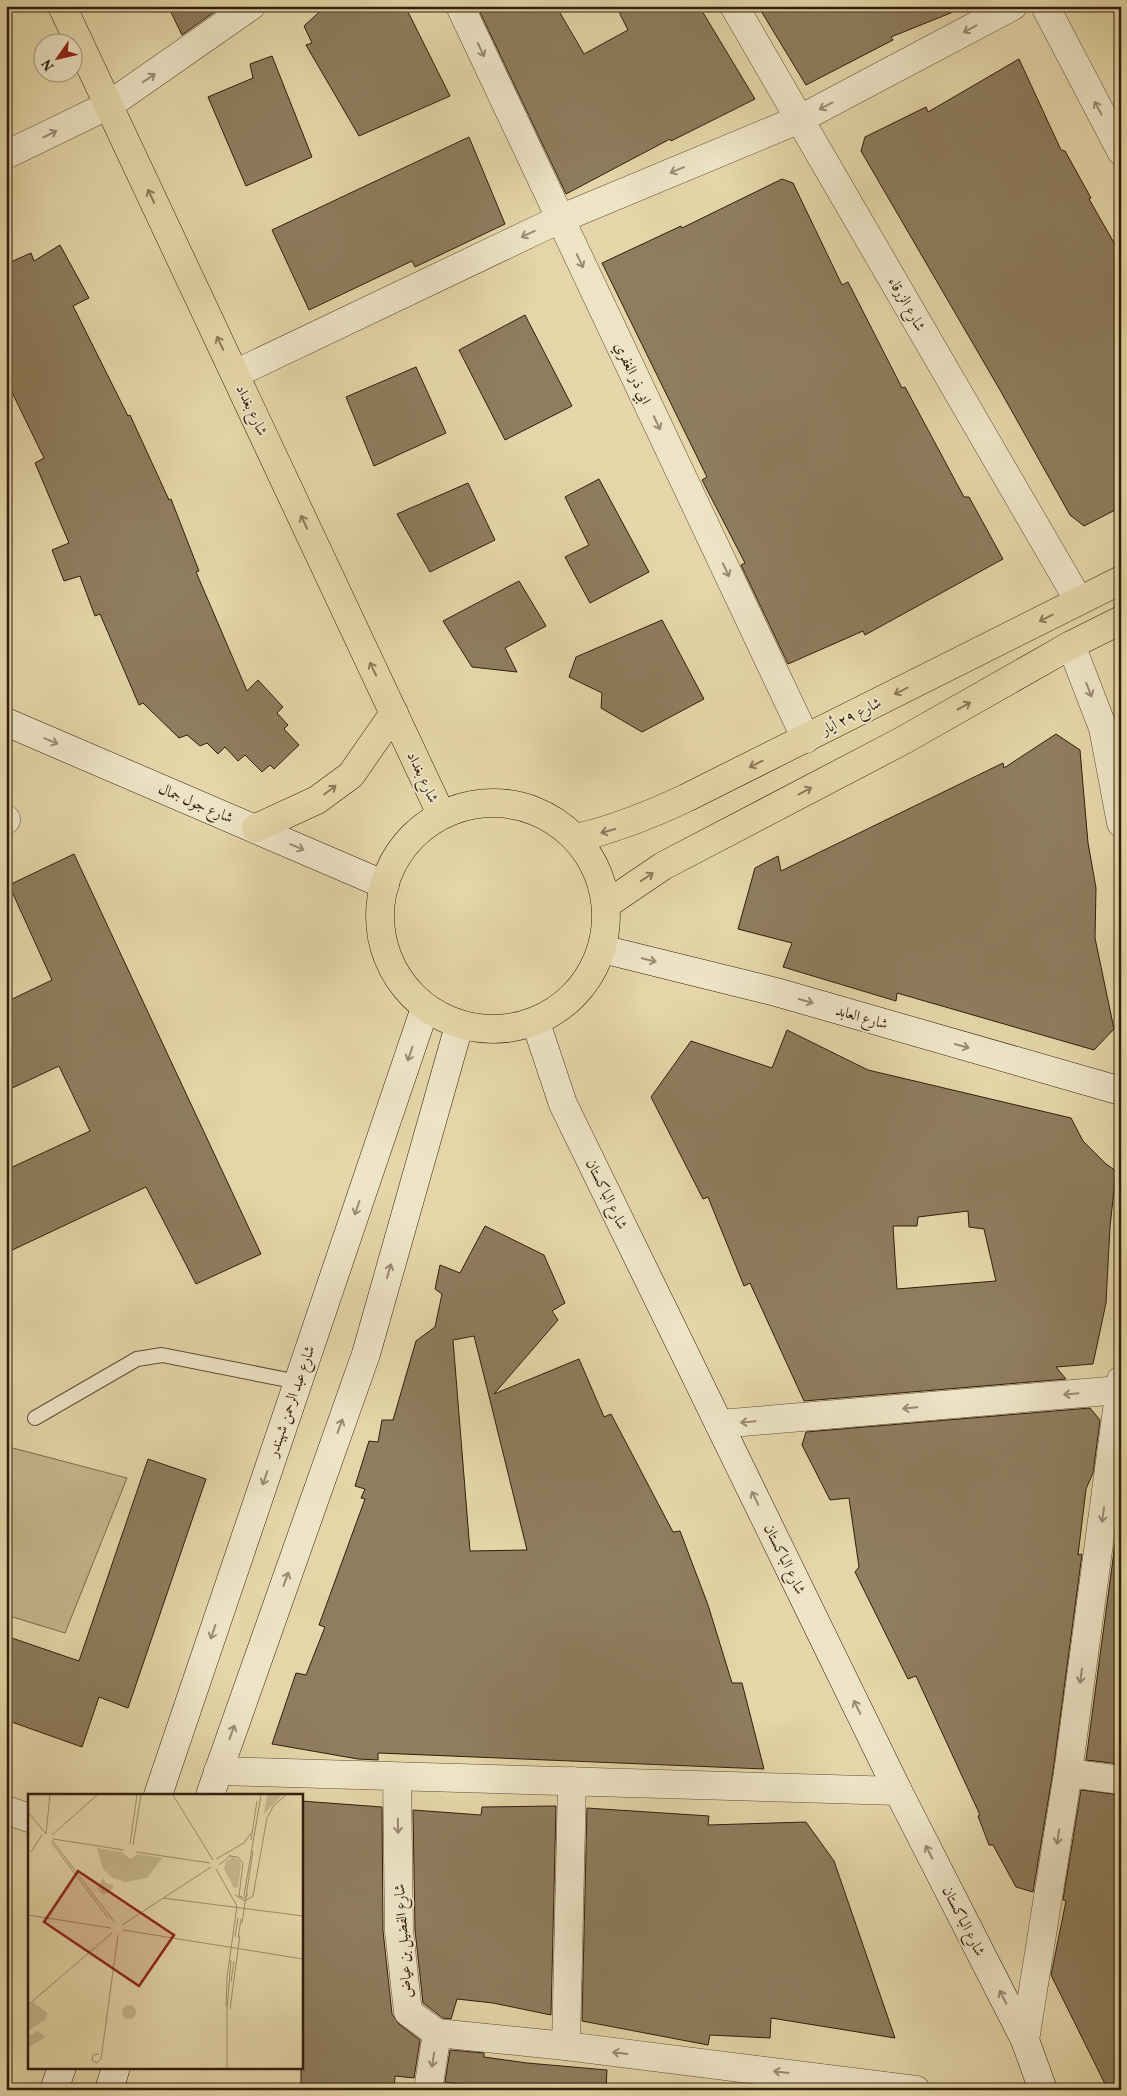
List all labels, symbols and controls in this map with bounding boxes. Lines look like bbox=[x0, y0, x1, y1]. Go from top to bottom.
one-way arrow bbox=[962, 24, 977, 34]
north arrow bbox=[32, 32, 82, 82]
one-way arrow bbox=[476, 42, 486, 57]
text: N bbox=[38, 55, 59, 74]
one-way arrow bbox=[142, 73, 156, 83]
one-way arrow bbox=[1093, 100, 1103, 115]
one-way arrow bbox=[820, 101, 834, 111]
one-way arrow bbox=[42, 129, 57, 138]
one-way arrow bbox=[670, 167, 685, 176]
one-way arrow bbox=[146, 189, 156, 204]
one-way arrow bbox=[521, 230, 536, 240]
one-way arrow bbox=[576, 253, 585, 268]
street label: شارع الزرقاء bbox=[881, 274, 930, 336]
one-way arrow bbox=[215, 336, 224, 351]
street label: ابي ذر الغفري bbox=[608, 339, 655, 408]
street label: شارع بغداد bbox=[229, 382, 272, 440]
one-way arrow bbox=[652, 416, 662, 431]
one-way arrow bbox=[299, 515, 308, 530]
one-way arrow bbox=[721, 563, 731, 578]
one-way arrow bbox=[1039, 614, 1054, 623]
one-way arrow bbox=[368, 662, 377, 677]
one-way arrow bbox=[1085, 682, 1094, 698]
one-way arrow bbox=[894, 687, 909, 696]
street label: شارع ٢٩ أيار bbox=[815, 691, 886, 743]
one-way arrow bbox=[956, 700, 970, 710]
one-way arrow bbox=[43, 737, 58, 747]
street label: شارع بغداد bbox=[400, 749, 443, 807]
one-way arrow bbox=[748, 759, 763, 769]
street label: شارع جول جمال bbox=[154, 779, 236, 831]
one-way arrow bbox=[323, 785, 337, 795]
one-way arrow bbox=[798, 786, 813, 796]
one-way arrow bbox=[600, 826, 616, 836]
one-way arrow bbox=[289, 843, 304, 852]
one-way arrow bbox=[640, 872, 654, 882]
one-way arrow bbox=[640, 956, 656, 966]
one-way arrow bbox=[798, 996, 814, 1006]
street label: شارع العابد bbox=[833, 1001, 890, 1037]
one-way arrow bbox=[954, 1041, 970, 1051]
one-way arrow bbox=[404, 1046, 414, 1062]
street label: شارع الباكستان bbox=[579, 1156, 632, 1234]
one-way arrow bbox=[352, 1200, 361, 1215]
one-way arrow bbox=[385, 1263, 395, 1279]
street label: شارع عبد الرحمن شهبندر bbox=[263, 1343, 322, 1462]
one-way arrow bbox=[1064, 1389, 1080, 1399]
one-way arrow bbox=[902, 1403, 918, 1413]
one-way arrow bbox=[740, 1417, 756, 1427]
one-way arrow bbox=[336, 1419, 345, 1434]
one-way arrow bbox=[260, 1470, 270, 1486]
one-way arrow bbox=[750, 1491, 759, 1506]
one-way arrow bbox=[1098, 1507, 1108, 1523]
street label: شارع الباكستان bbox=[757, 1521, 810, 1599]
one-way arrow bbox=[282, 1572, 291, 1587]
one-way arrow bbox=[208, 1624, 217, 1639]
one-way arrow bbox=[1076, 1668, 1086, 1684]
one-way arrow bbox=[852, 1700, 861, 1715]
one-way arrow bbox=[228, 1725, 237, 1740]
inset map bbox=[28, 1794, 302, 2068]
one-way arrow bbox=[393, 1818, 403, 1834]
one-way arrow bbox=[1052, 1829, 1062, 1845]
one-way arrow bbox=[924, 1845, 934, 1860]
street label: شارع الفضيل بن عياض bbox=[390, 1883, 420, 1999]
street label: شارع الباكستان bbox=[935, 1883, 989, 1961]
one-way arrow bbox=[998, 1990, 1007, 2005]
one-way arrow bbox=[612, 2048, 628, 2058]
one-way arrow bbox=[428, 2052, 438, 2068]
one-way arrow bbox=[773, 2067, 789, 2077]

